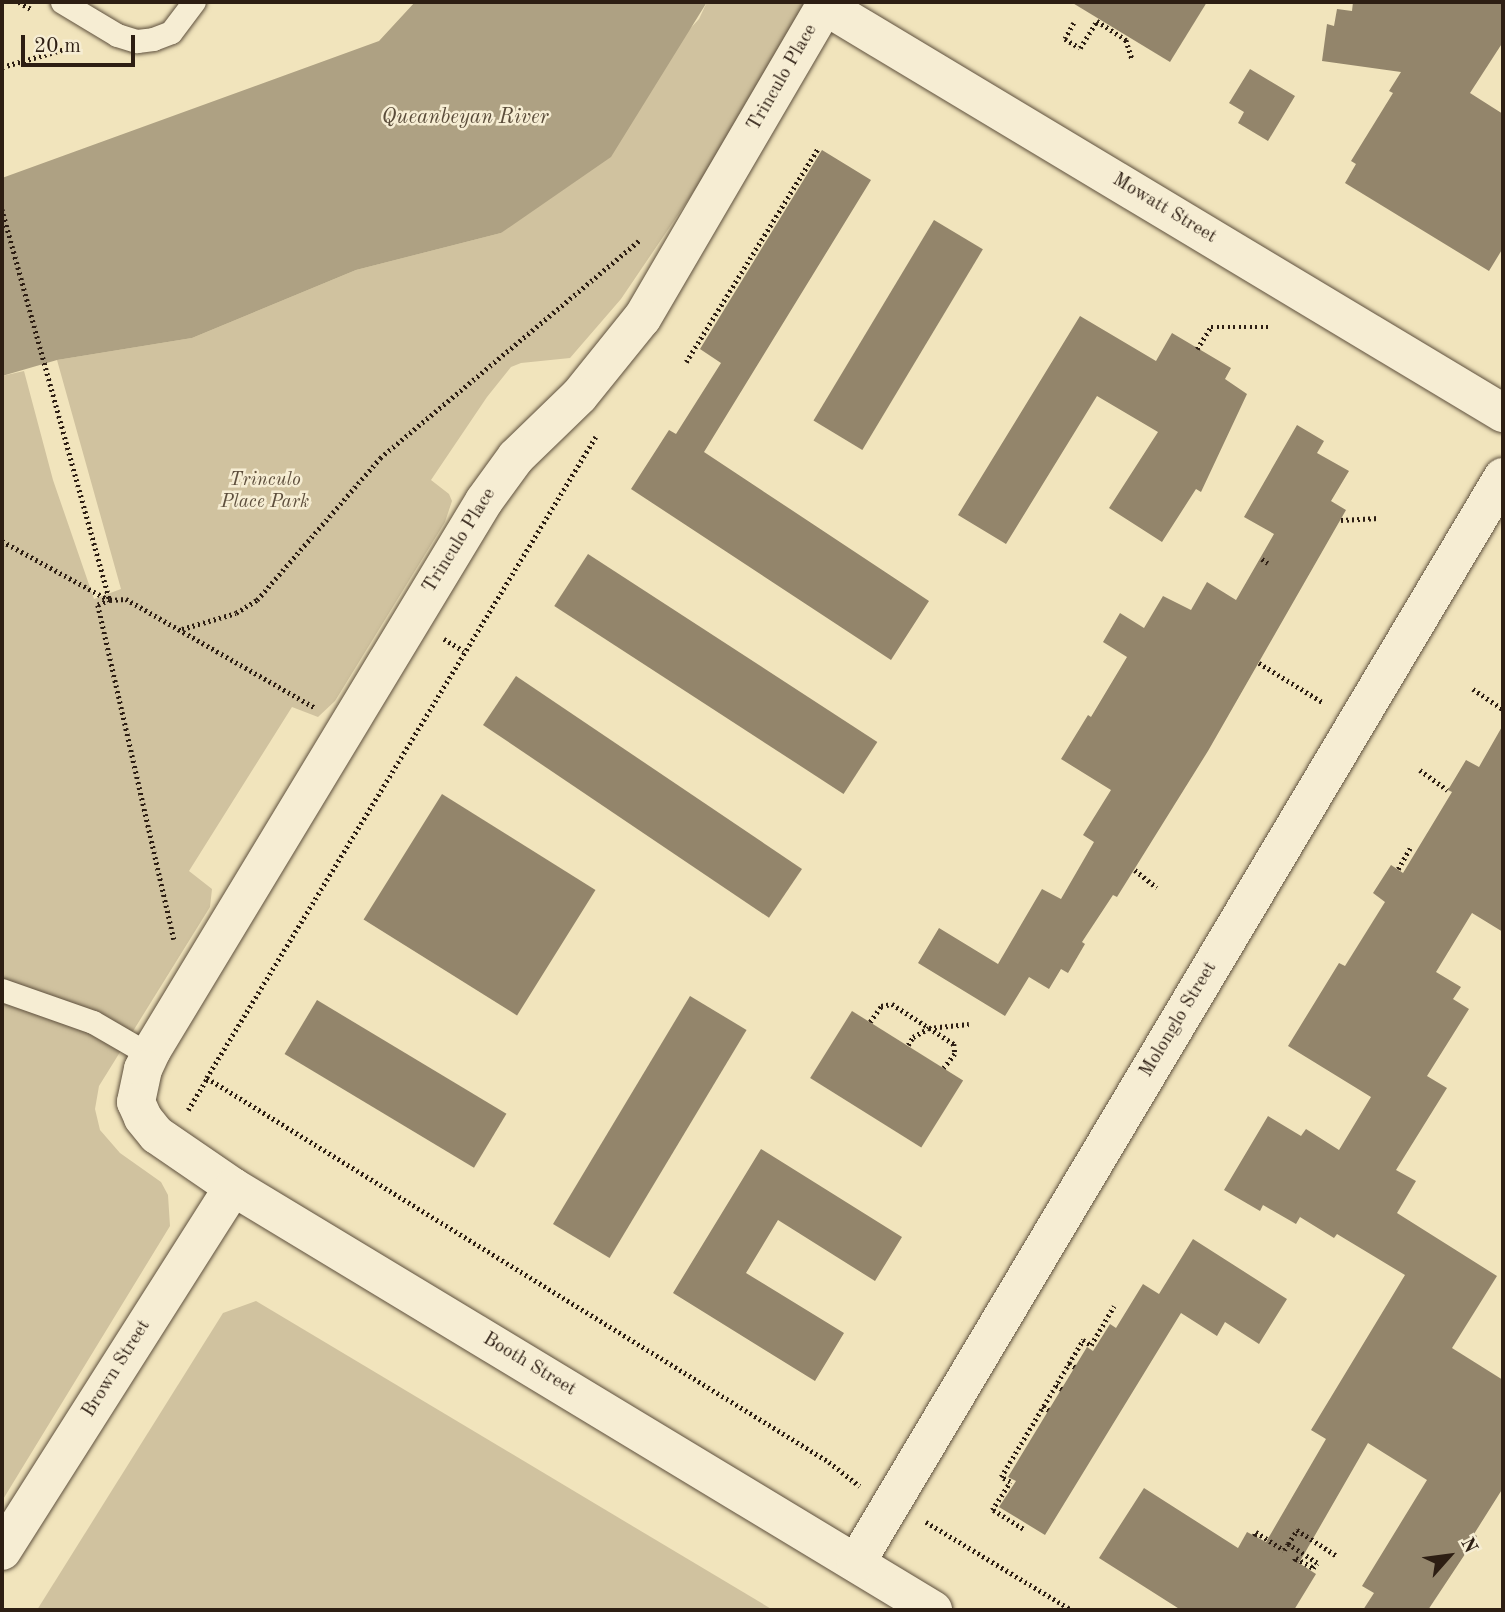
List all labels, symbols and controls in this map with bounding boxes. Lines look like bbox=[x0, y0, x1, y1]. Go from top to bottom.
scale bar bbox=[24, 21, 138, 65]
street label: Trinculo Place bbox=[743, 21, 823, 135]
text: 20 m bbox=[34, 36, 81, 57]
water label: Queanbeyan River bbox=[381, 105, 549, 131]
street label: Mowatt Street bbox=[1108, 169, 1220, 249]
park label: Trinculo Place Park bbox=[221, 470, 309, 514]
street label: Trinculo Place bbox=[419, 484, 501, 598]
street label: Molonglo Street bbox=[1136, 958, 1222, 1082]
street label: Brown Street bbox=[78, 1316, 156, 1422]
street label: Booth Street bbox=[478, 1328, 580, 1402]
north arrow bbox=[1414, 1521, 1484, 1591]
text: N bbox=[1456, 1535, 1480, 1557]

